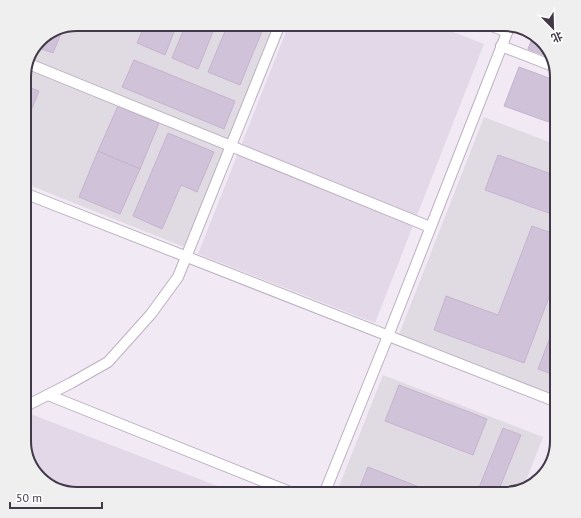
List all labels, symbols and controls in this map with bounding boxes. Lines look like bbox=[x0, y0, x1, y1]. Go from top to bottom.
north arrow bbox=[533, 8, 573, 48]
text: 北 bbox=[549, 29, 565, 46]
scale bar bbox=[10, 484, 102, 510]
text: 50 m bbox=[16, 490, 42, 505]

